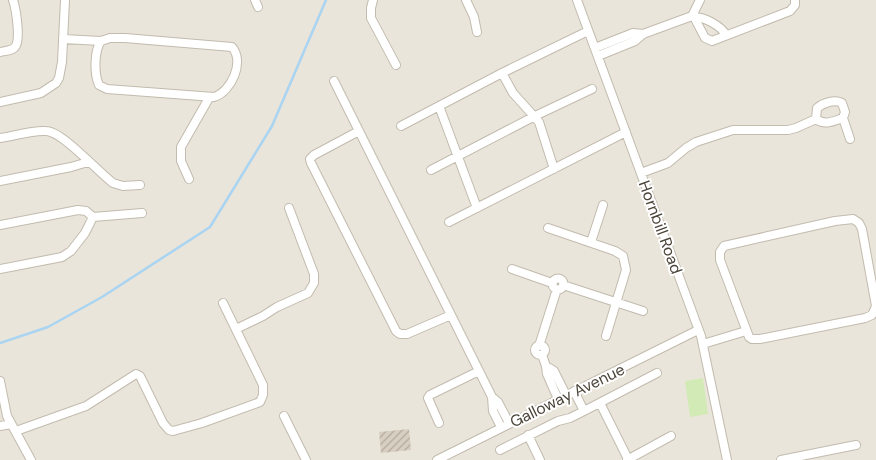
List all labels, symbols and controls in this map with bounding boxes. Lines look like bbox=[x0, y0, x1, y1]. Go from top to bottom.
street label: Hornbill Road bbox=[634, 178, 687, 277]
street label: Galloway Avenue bbox=[506, 359, 628, 432]

